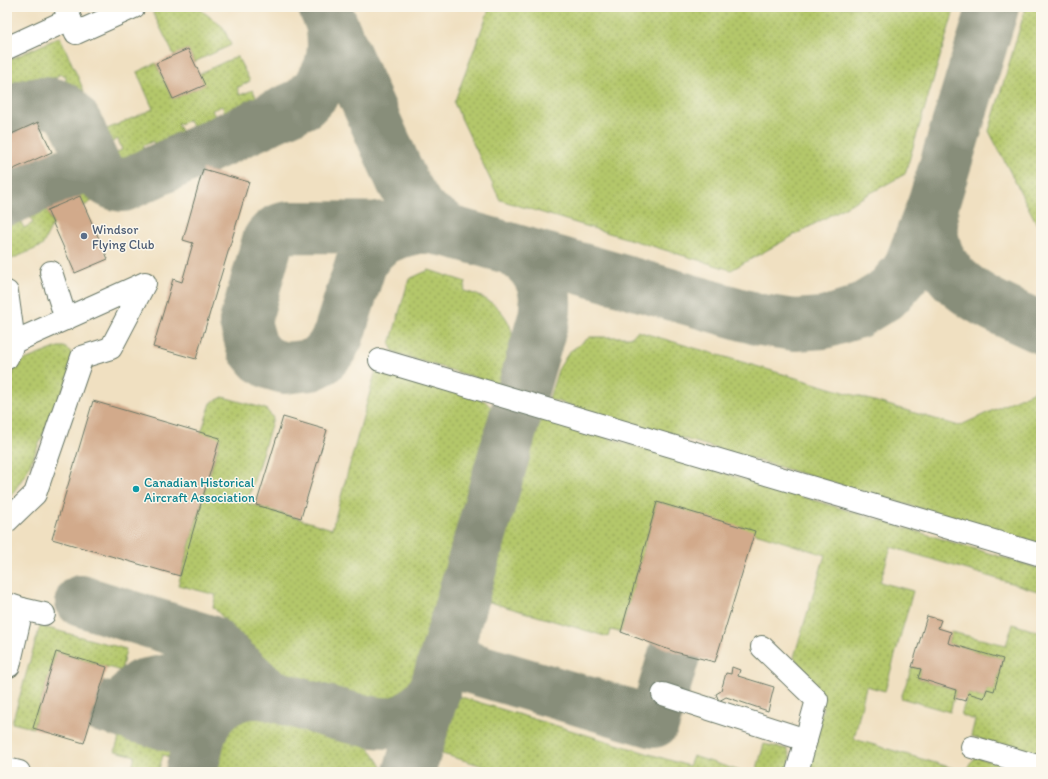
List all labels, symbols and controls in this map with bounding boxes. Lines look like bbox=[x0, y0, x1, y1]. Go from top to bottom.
place label: Windsor Flying Club bbox=[92, 222, 155, 252]
marker: Windsor Flying Club bbox=[79, 231, 89, 241]
place label: Canadian Historical Aircraft Association bbox=[144, 475, 255, 505]
marker: Canadian Historical Aircraft Association bbox=[131, 484, 141, 494]

